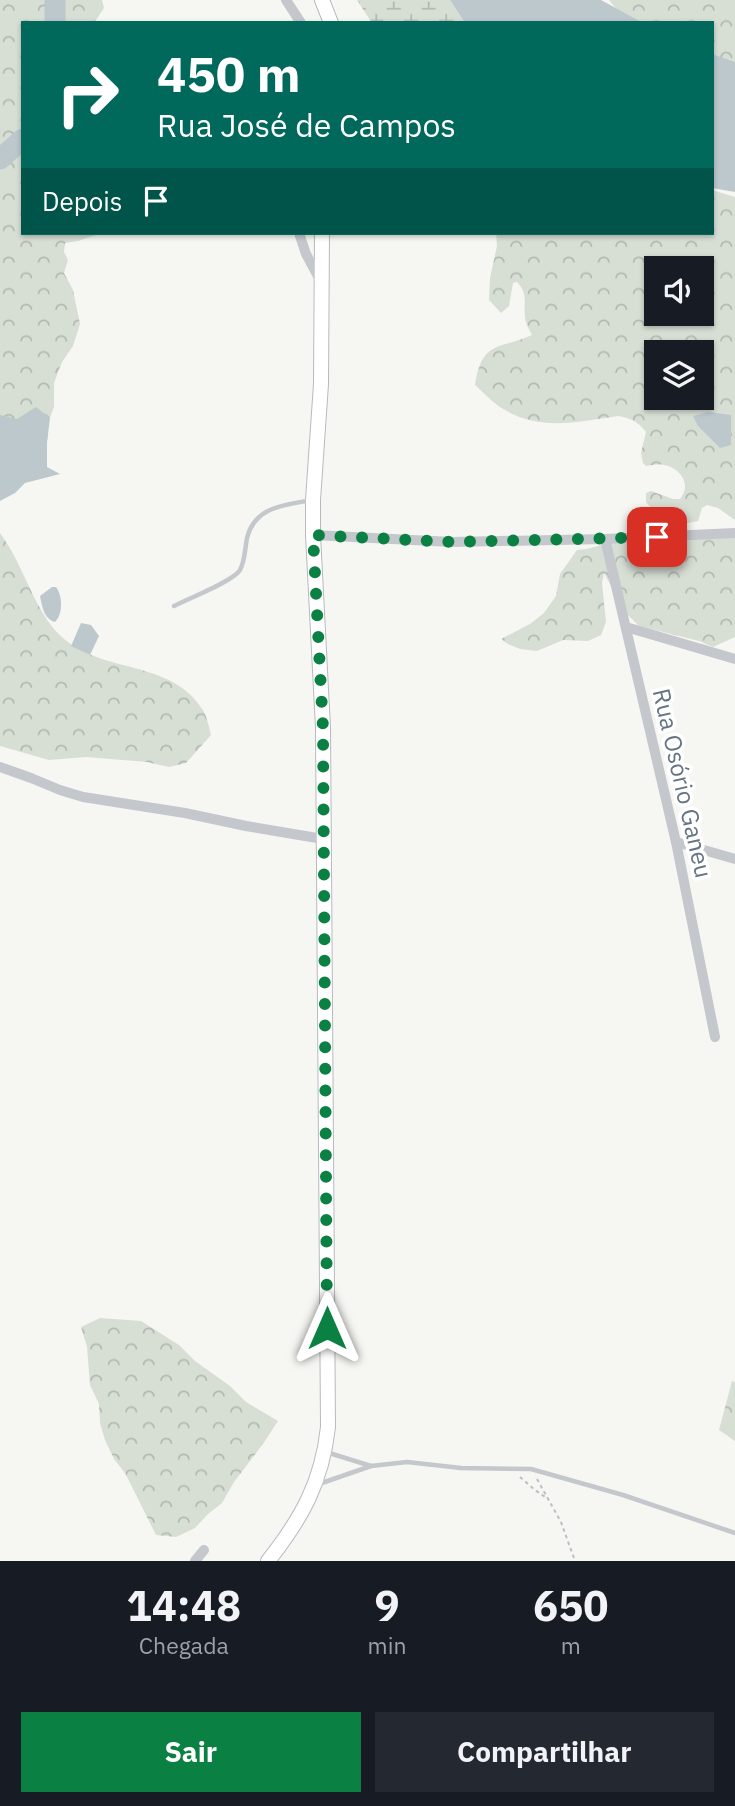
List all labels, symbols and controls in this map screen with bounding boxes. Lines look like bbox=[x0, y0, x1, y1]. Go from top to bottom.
text: 450 m bbox=[157, 42, 301, 105]
icon: right bbox=[42, 49, 133, 140]
text: Rua José de Campos bbox=[157, 104, 456, 146]
icon: arrive bbox=[137, 182, 175, 220]
text: Depois bbox=[42, 184, 123, 218]
map controls bbox=[644, 256, 714, 410]
button: sound bbox=[644, 256, 714, 326]
button: layers bbox=[644, 340, 714, 410]
pin bbox=[627, 507, 687, 567]
icon: arrive bbox=[638, 518, 676, 556]
street label: Rua Osório Ganeu bbox=[646, 685, 720, 881]
position arrow bbox=[290, 1291, 364, 1365]
text: 14:48 bbox=[126, 1578, 241, 1633]
text: 9 bbox=[374, 1578, 400, 1633]
text: 650 bbox=[533, 1578, 609, 1633]
text: Chegada bbox=[139, 1630, 229, 1660]
text: min bbox=[368, 1630, 406, 1660]
text: m bbox=[561, 1630, 581, 1660]
button: Sair bbox=[21, 1712, 361, 1792]
button: Compartilhar bbox=[375, 1712, 714, 1792]

